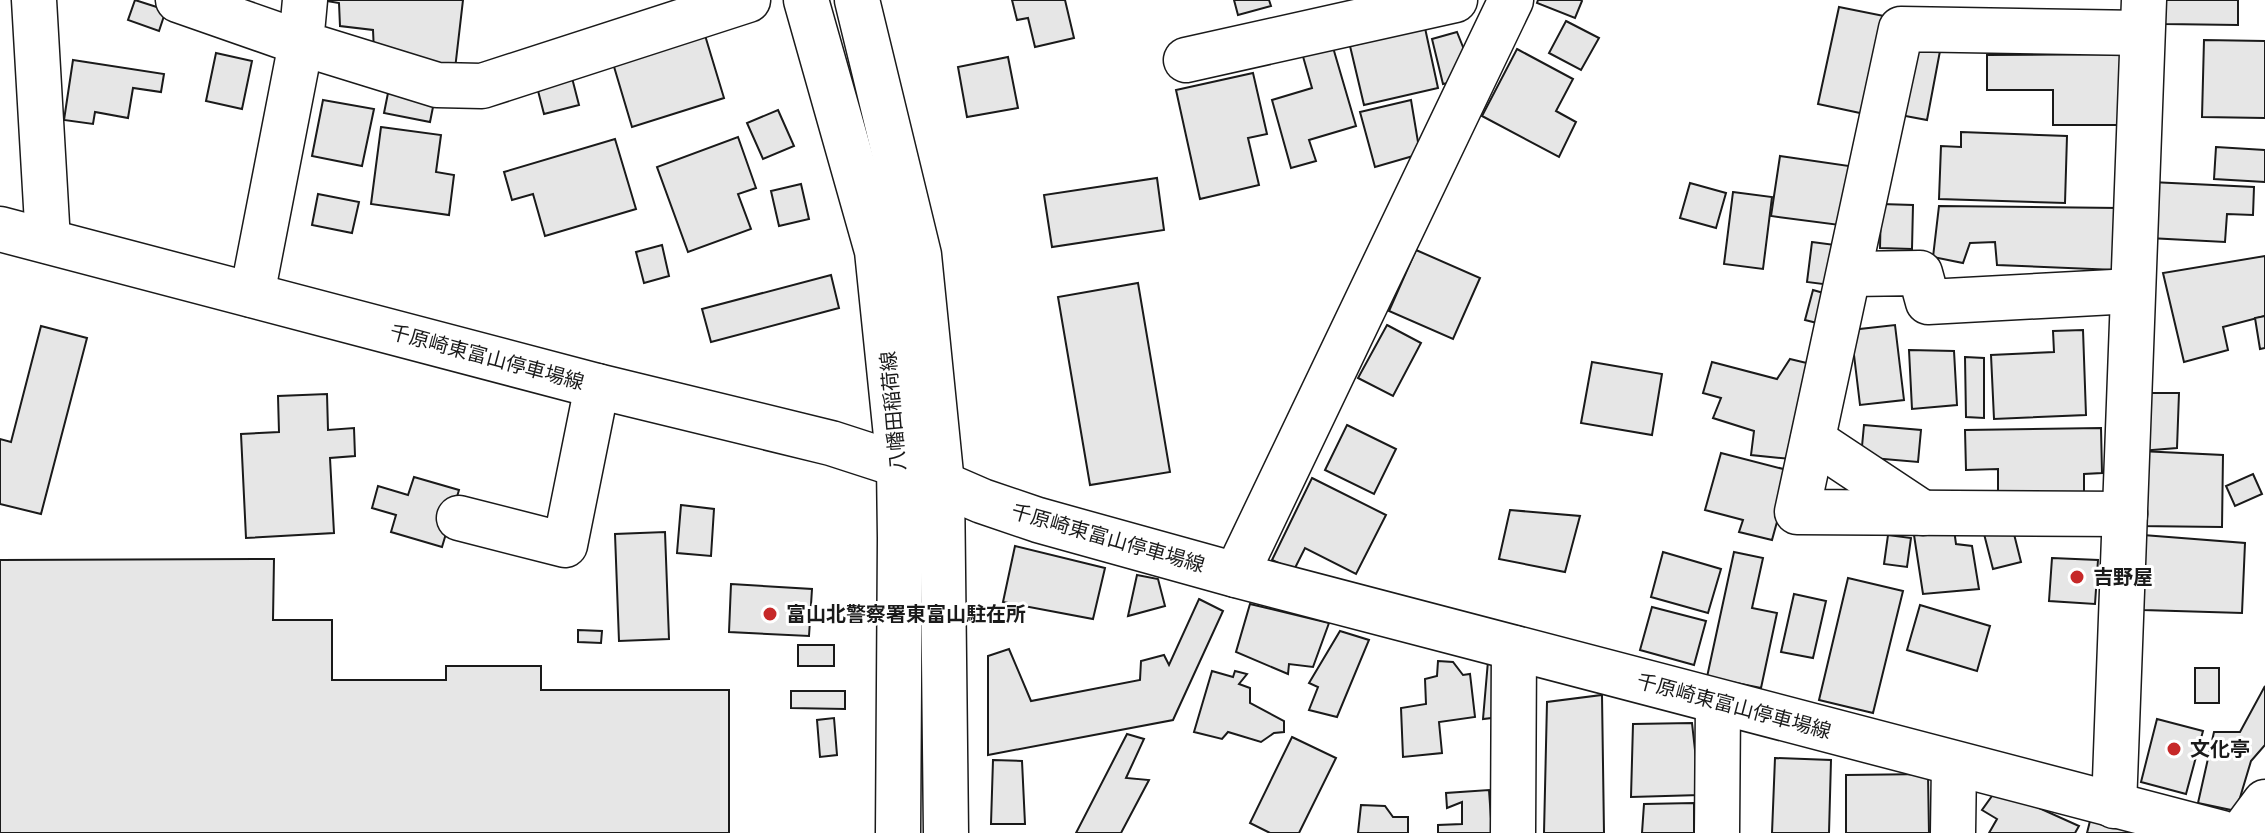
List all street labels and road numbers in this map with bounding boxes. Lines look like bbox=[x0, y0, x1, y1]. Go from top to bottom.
street label: 千原崎東富山停車場線 bbox=[387, 318, 587, 395]
street label: 八幡田稲荷線 bbox=[874, 350, 911, 472]
street label: 千原崎東富山停車場線 bbox=[1008, 497, 1208, 578]
street label: 千原崎東富山停車場線 bbox=[1634, 667, 1834, 744]

